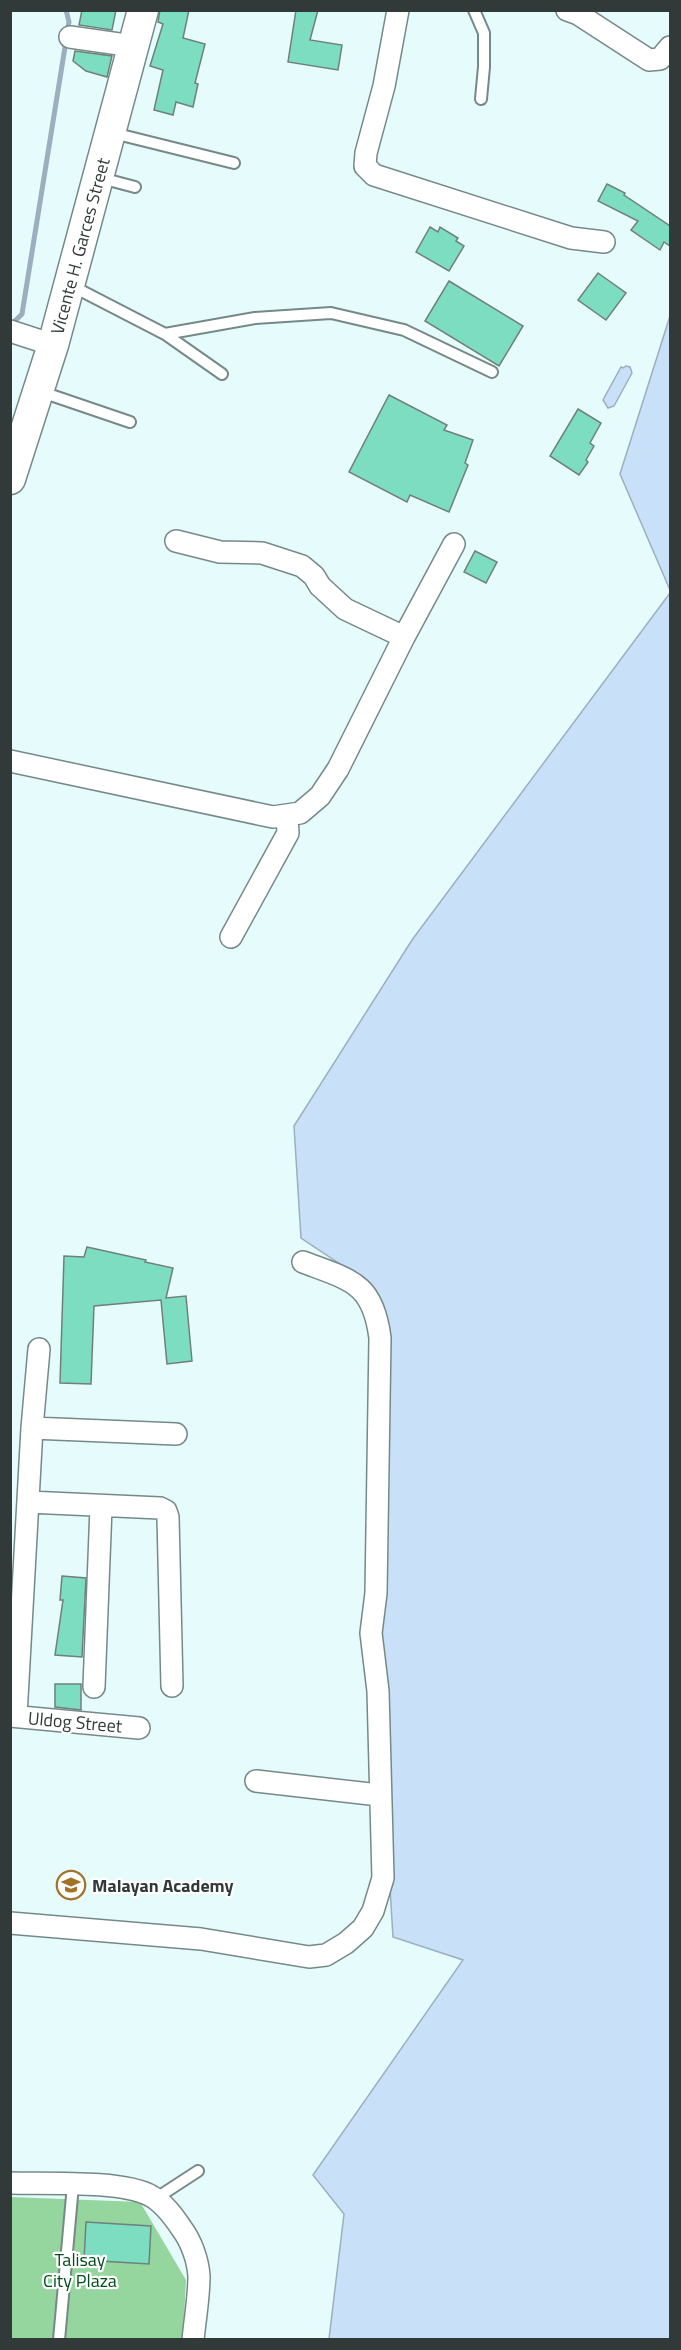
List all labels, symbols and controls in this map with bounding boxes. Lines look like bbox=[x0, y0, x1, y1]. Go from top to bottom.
street label: Vicente H. Garces Street bbox=[43, 154, 117, 337]
street label: Uldog Street bbox=[27, 1704, 124, 1740]
school or university icon: Malayan Academy bbox=[55, 1869, 87, 1901]
place label: Malayan Academy bbox=[92, 1872, 234, 1899]
park label: Talisay City Plaza bbox=[43, 2246, 117, 2294]

